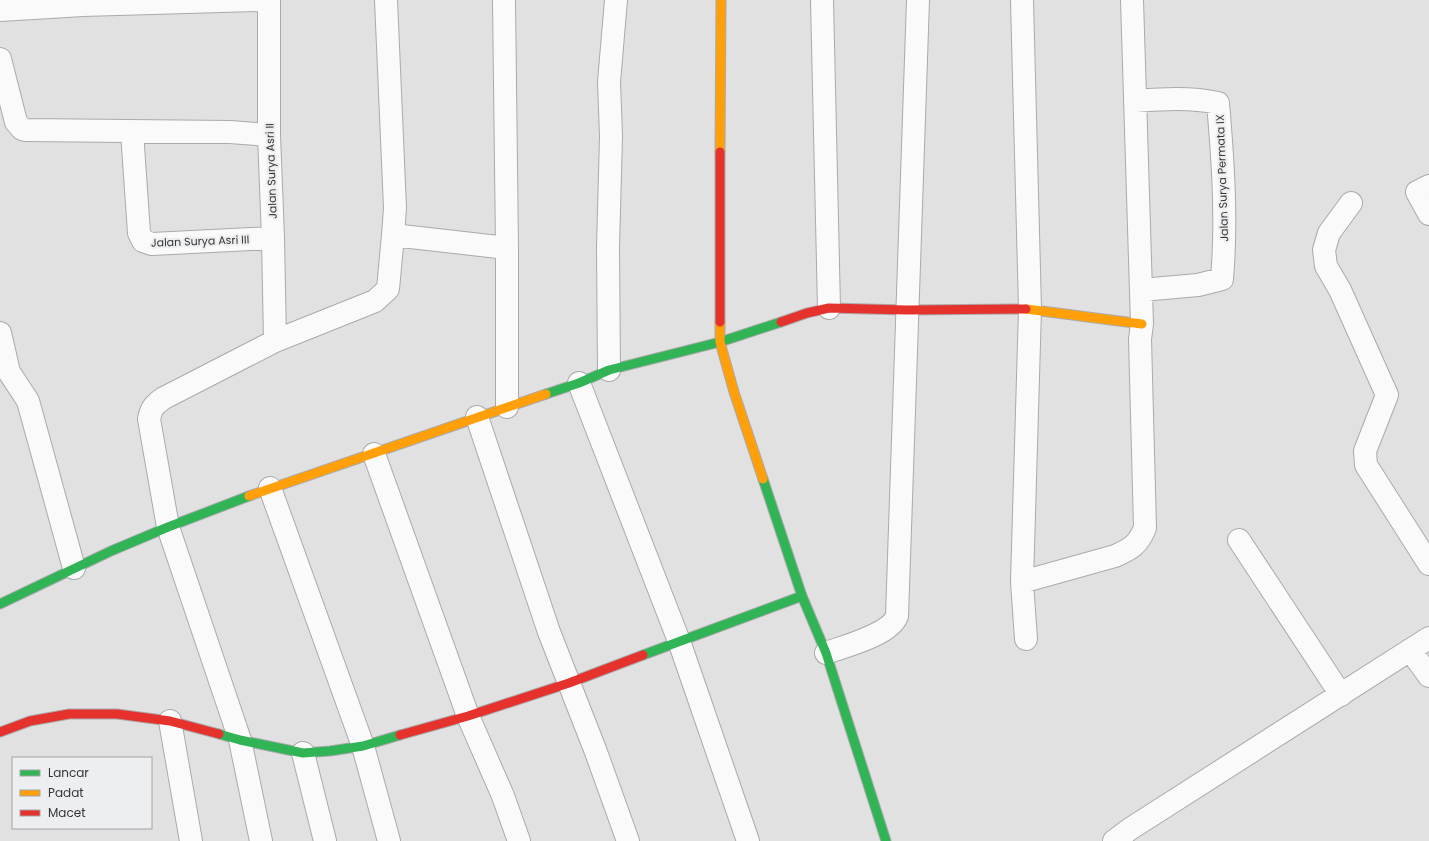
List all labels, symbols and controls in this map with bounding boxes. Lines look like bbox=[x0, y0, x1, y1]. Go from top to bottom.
street label: Jalan Surya Permata IX bbox=[1212, 114, 1232, 242]
street label: Jalan Surya Asri II bbox=[261, 123, 281, 219]
street label: Jalan Surya Asri III bbox=[150, 231, 250, 251]
legend bbox=[12, 757, 152, 829]
text: Lancar bbox=[48, 764, 89, 781]
text: Padat bbox=[48, 784, 84, 801]
text: Macet bbox=[48, 804, 86, 821]

